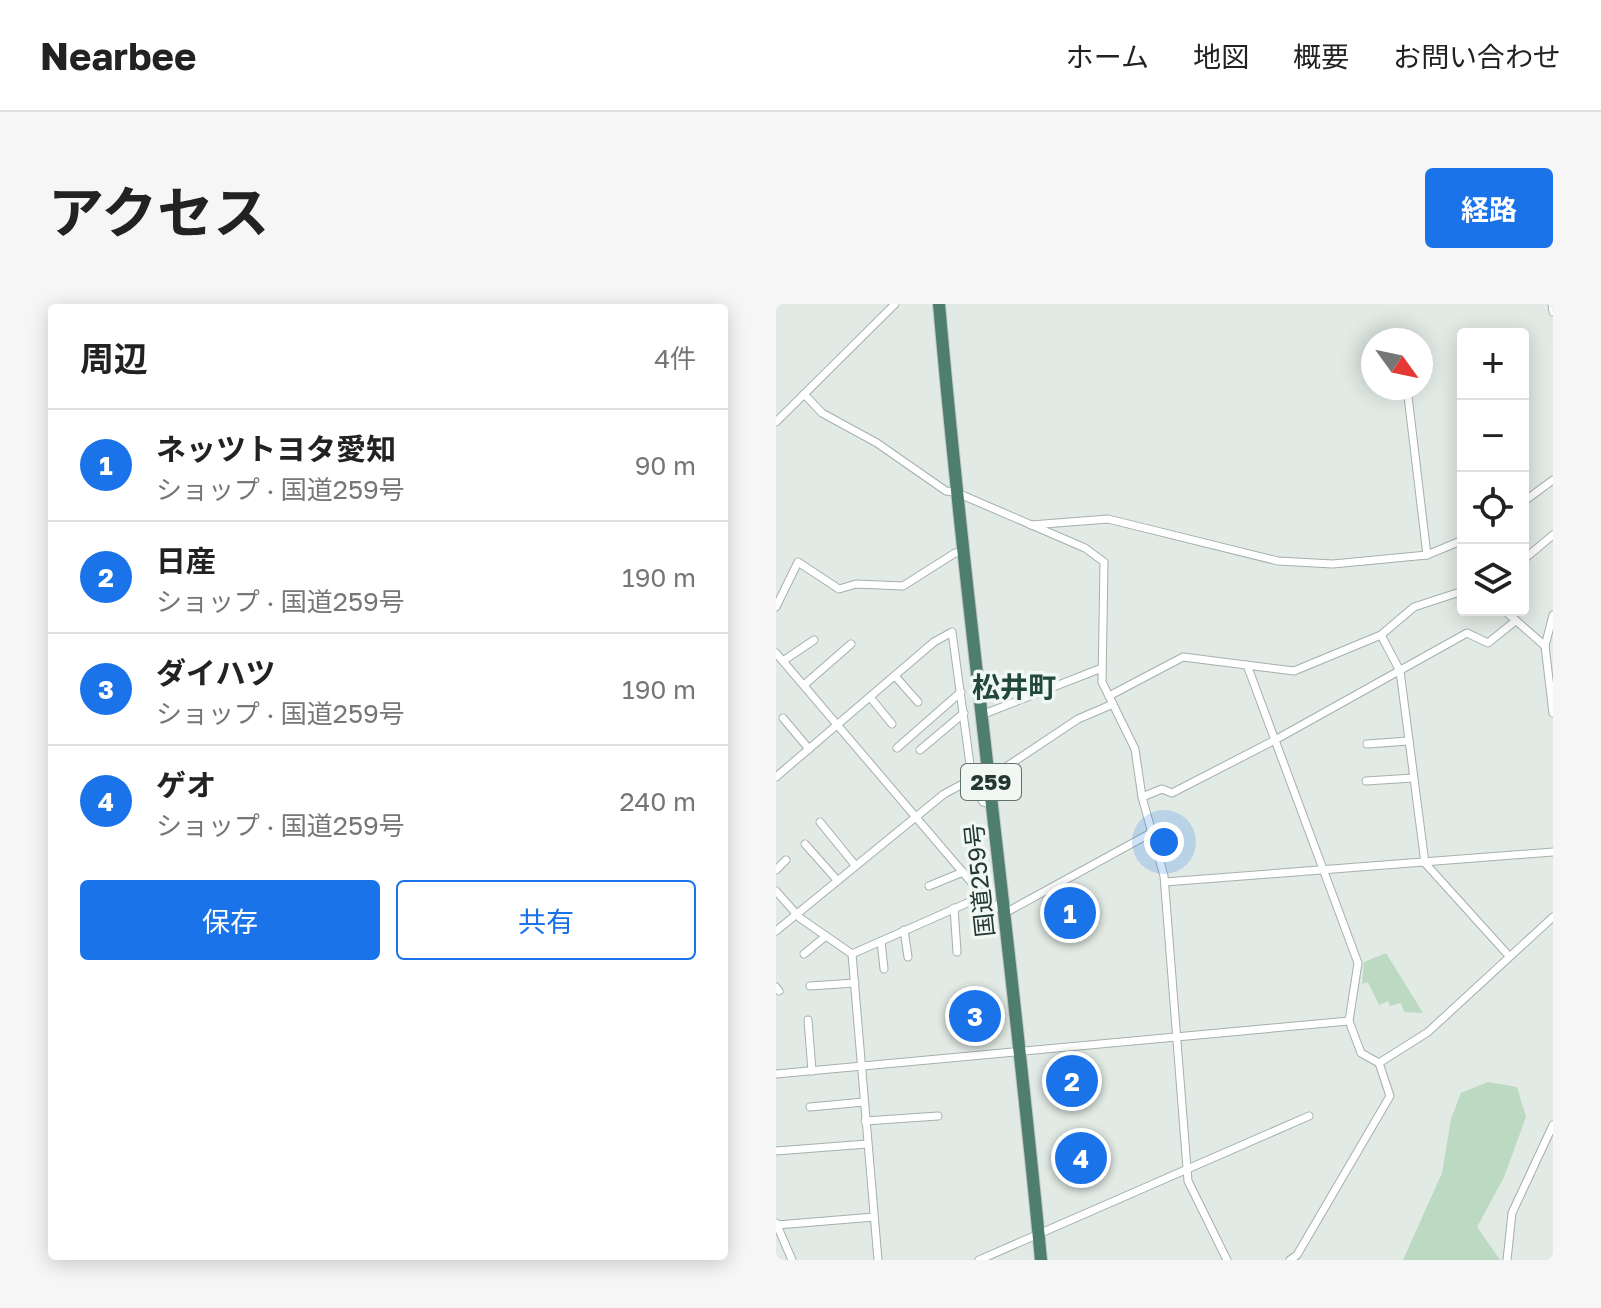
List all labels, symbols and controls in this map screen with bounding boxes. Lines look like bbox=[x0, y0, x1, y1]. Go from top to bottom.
text: Nearbee bbox=[40, 33, 196, 78]
text: ホーム bbox=[1066, 40, 1149, 73]
text: 地図 bbox=[1193, 40, 1249, 73]
text: 概要 bbox=[1293, 40, 1349, 73]
text: お問い合わせ bbox=[1393, 40, 1561, 73]
button: 経路 bbox=[1425, 168, 1553, 248]
text: アクセス bbox=[48, 178, 269, 245]
north arrow bbox=[1361, 328, 1433, 400]
map controls bbox=[1457, 328, 1529, 616]
button: + bbox=[1457, 328, 1529, 400]
text: 周辺 bbox=[80, 338, 148, 378]
text: 4件 bbox=[654, 343, 696, 374]
button: − bbox=[1457, 400, 1529, 472]
text: ネッツトヨタ愛知 bbox=[156, 431, 396, 467]
text: 1 bbox=[99, 450, 113, 481]
text: 90 m bbox=[635, 450, 696, 481]
button: locate bbox=[1457, 472, 1529, 544]
text: ショップ · 国道259号 bbox=[156, 474, 405, 505]
text: 日産 bbox=[156, 543, 216, 579]
button: layers bbox=[1457, 544, 1529, 616]
text: 2 bbox=[98, 562, 114, 593]
text: 190 m bbox=[622, 562, 696, 593]
text: ショップ · 国道259号 bbox=[156, 586, 405, 617]
text: ダイハツ bbox=[156, 655, 275, 691]
district label: 松井町 bbox=[972, 670, 1056, 703]
text: 3 bbox=[98, 674, 114, 705]
text: 190 m bbox=[622, 674, 696, 705]
text: ショップ · 国道259号 bbox=[156, 698, 405, 729]
road number: 259 bbox=[961, 764, 1021, 800]
text: ゲオ bbox=[156, 767, 216, 803]
text: 4 bbox=[98, 786, 114, 817]
text: 240 m bbox=[619, 786, 696, 817]
text: ショップ · 国道259号 bbox=[156, 810, 405, 841]
street label: 国道259号 bbox=[958, 822, 999, 939]
your location bbox=[1144, 822, 1184, 862]
button: 保存 bbox=[80, 880, 380, 960]
button: 共有 bbox=[396, 880, 696, 960]
pin: 1 bbox=[1044, 883, 1096, 943]
pin: 3 bbox=[949, 986, 1001, 1046]
pin: 2 bbox=[1046, 1051, 1098, 1111]
pin: 4 bbox=[1055, 1128, 1107, 1188]

